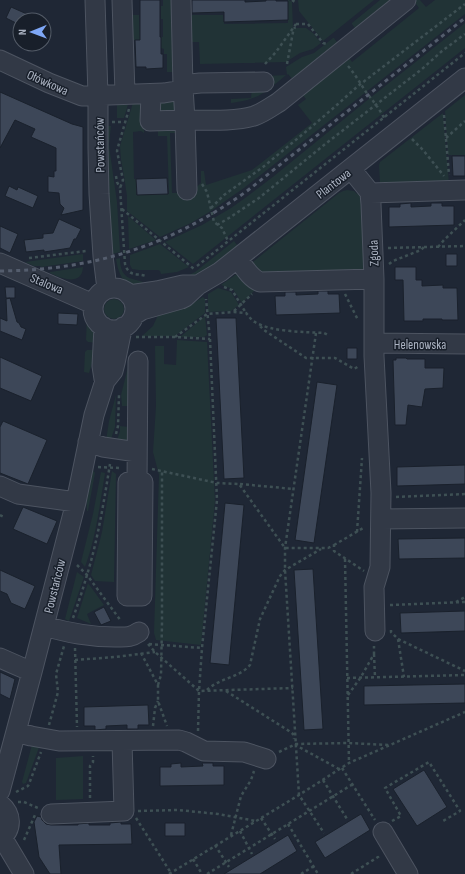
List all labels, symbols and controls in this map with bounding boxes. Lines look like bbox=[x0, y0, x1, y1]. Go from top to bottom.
north arrow bbox=[12, 12, 52, 52]
text: N bbox=[16, 29, 29, 35]
street label: Ołówkowa bbox=[24, 67, 71, 99]
street label: Powstańców bbox=[92, 117, 108, 173]
street label: Plantowa bbox=[313, 165, 354, 202]
street label: Zgoda bbox=[366, 240, 382, 266]
street label: Stalowa bbox=[28, 270, 66, 298]
street label: Helenowska bbox=[394, 337, 446, 353]
street label: Powstańców bbox=[41, 557, 70, 615]

